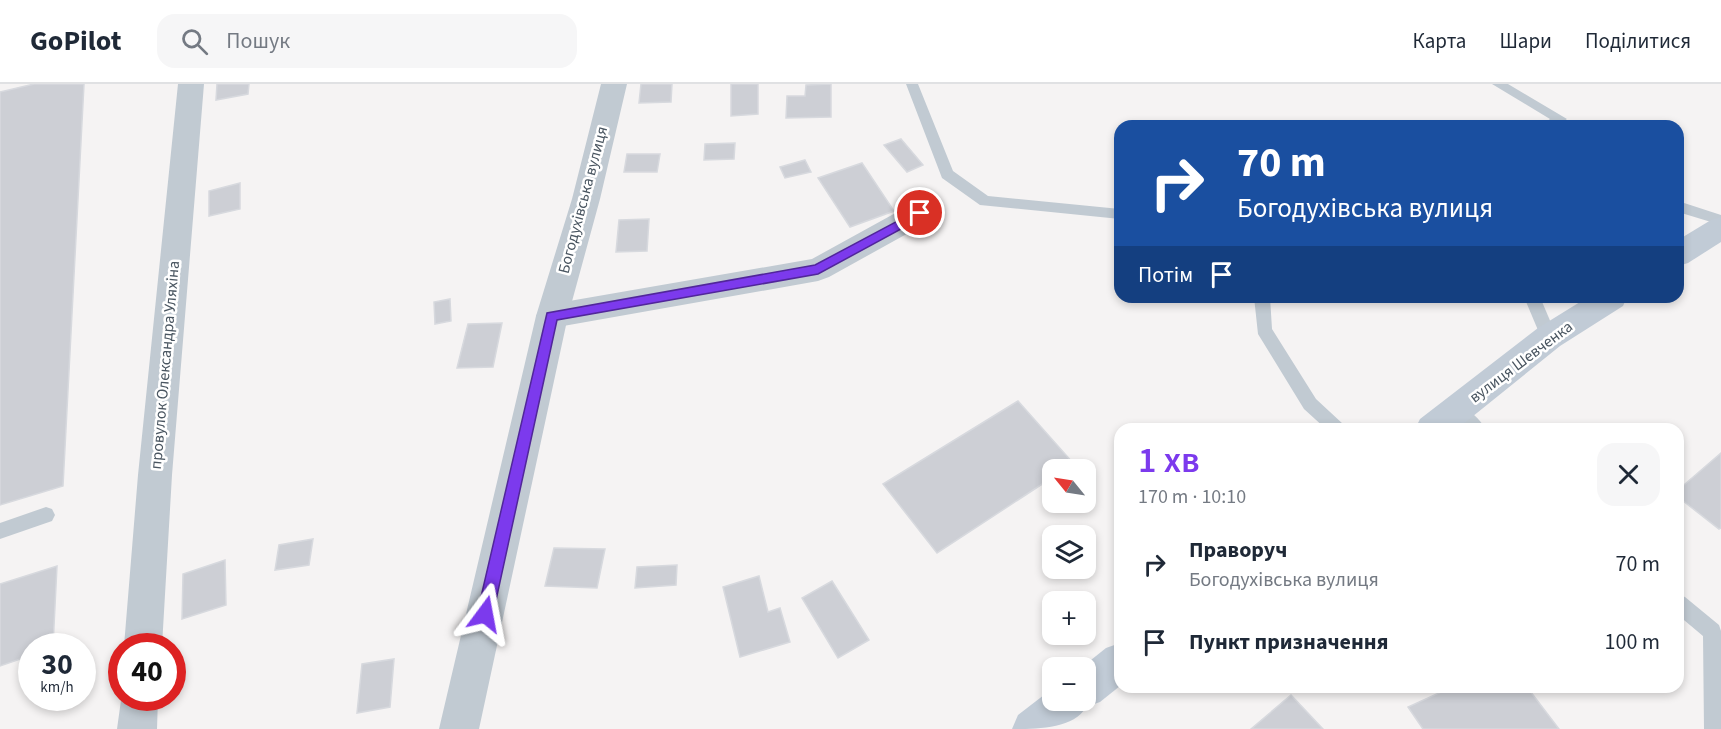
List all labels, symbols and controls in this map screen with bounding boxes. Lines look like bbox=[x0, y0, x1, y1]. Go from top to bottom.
search box bbox=[157, 14, 577, 68]
text: GoPilot bbox=[30, 21, 121, 61]
icon: search bbox=[178, 25, 211, 58]
text: Пошук bbox=[226, 25, 290, 57]
text: Карта bbox=[1413, 26, 1466, 56]
text: Шари bbox=[1499, 26, 1552, 56]
text: Поділитися bbox=[1585, 26, 1691, 56]
street label: Богодухівська вулиця bbox=[553, 124, 613, 276]
text: 70 m bbox=[1237, 133, 1326, 193]
icon: right bbox=[1138, 144, 1216, 222]
pin bbox=[894, 187, 945, 238]
text: Богодухівська вулиця bbox=[1237, 189, 1493, 228]
icon: arrive bbox=[903, 196, 936, 229]
icon: arrive bbox=[1205, 258, 1238, 291]
text: Потім bbox=[1138, 259, 1193, 291]
street label: провулок Олександра Уляхіна bbox=[145, 260, 185, 470]
street label: вулиця Шевченка bbox=[1465, 316, 1577, 408]
text: 1 хв bbox=[1138, 435, 1200, 486]
button: close bbox=[1597, 443, 1660, 506]
north arrow bbox=[1042, 459, 1096, 513]
map controls bbox=[1042, 459, 1096, 711]
text: 170 m · 10:10 bbox=[1138, 483, 1246, 511]
button: layers bbox=[1042, 525, 1096, 579]
text: Праворуч bbox=[1189, 534, 1287, 566]
icon: right bbox=[1138, 548, 1171, 581]
text: 70 m bbox=[1615, 548, 1660, 580]
text: Богодухівська вулиця bbox=[1189, 566, 1379, 594]
position arrow bbox=[453, 582, 517, 646]
button: + bbox=[1042, 591, 1096, 645]
icon: arrive bbox=[1138, 626, 1171, 659]
text: Пункт призначення bbox=[1189, 626, 1389, 658]
text: 100 m bbox=[1605, 626, 1660, 658]
speed limit sign: 40 bbox=[108, 633, 186, 711]
text: 30 bbox=[41, 643, 73, 686]
button: − bbox=[1042, 657, 1096, 711]
text: km/h bbox=[40, 677, 74, 698]

